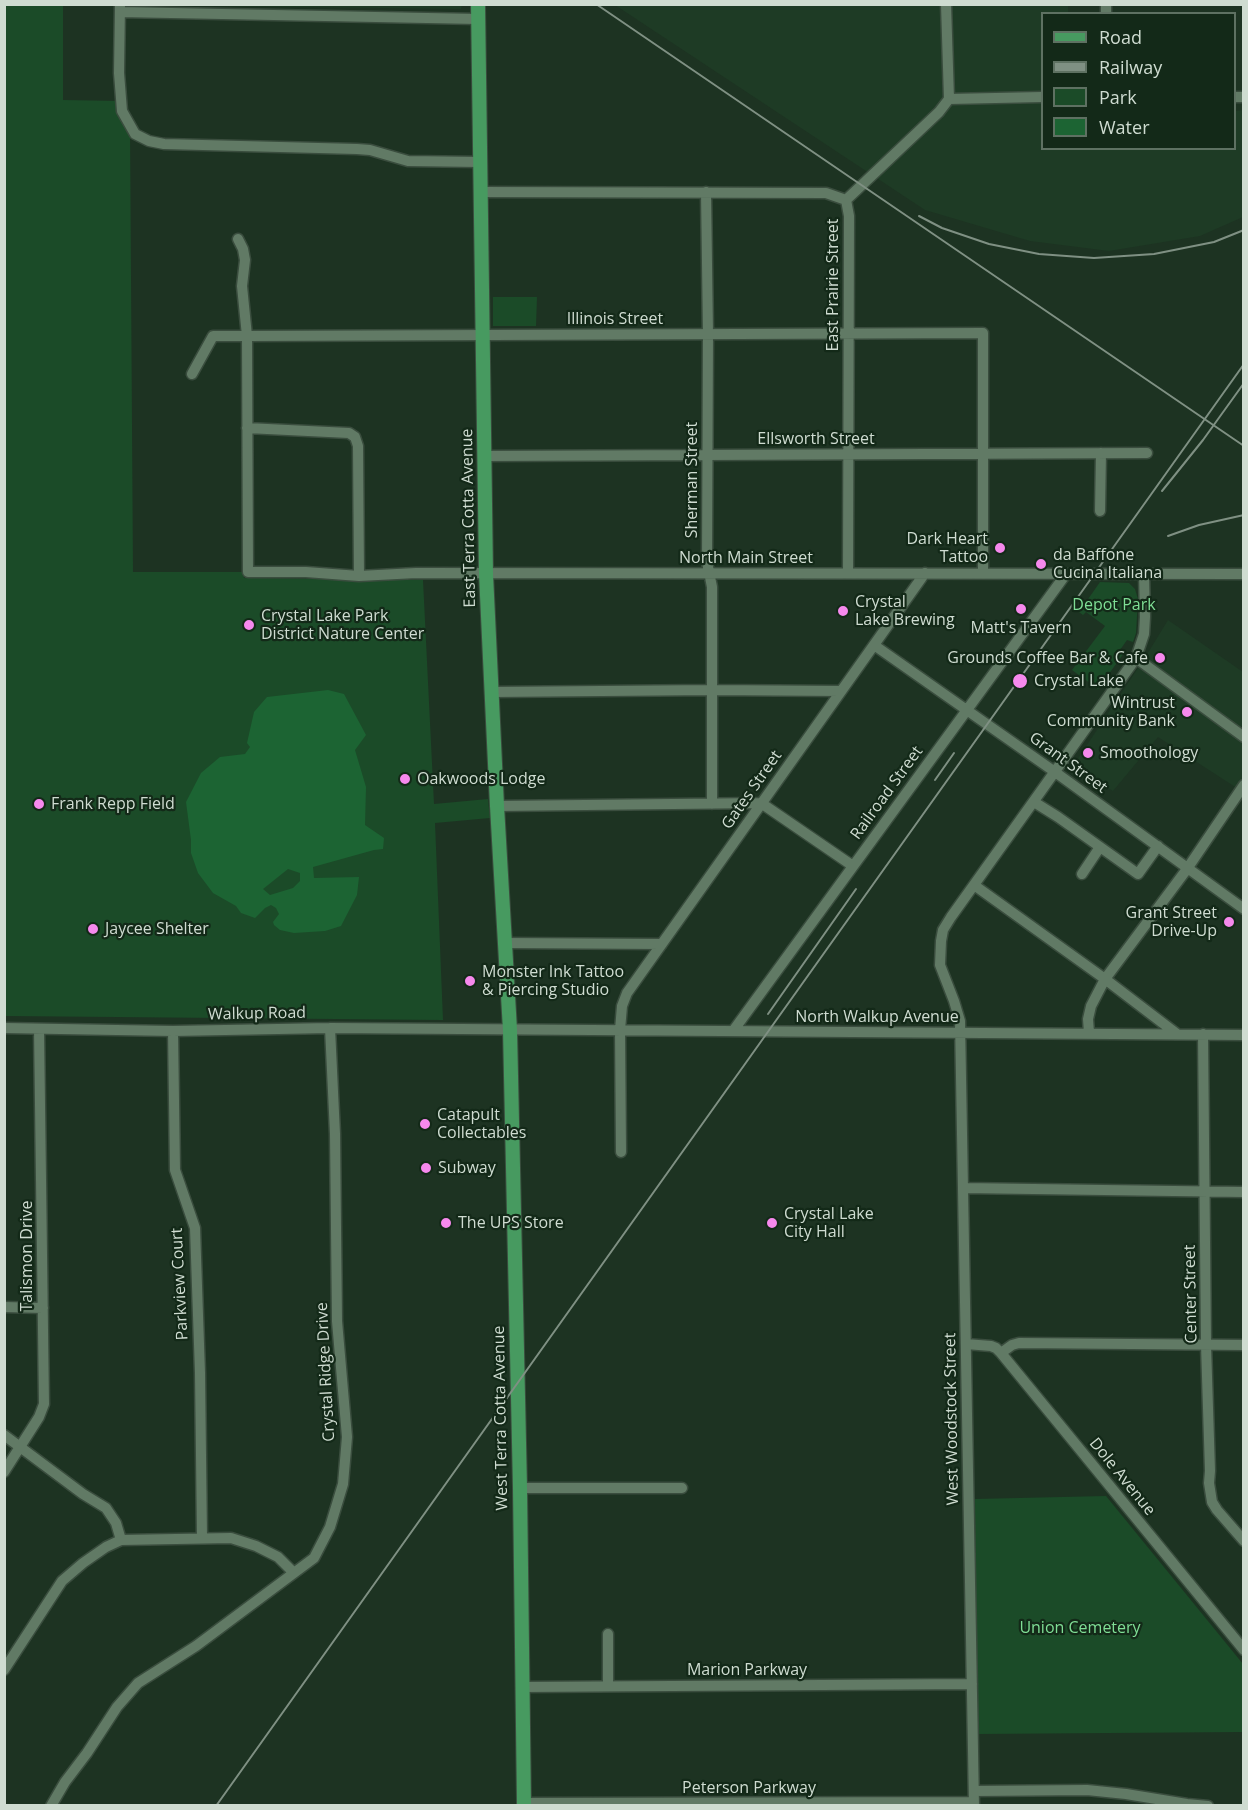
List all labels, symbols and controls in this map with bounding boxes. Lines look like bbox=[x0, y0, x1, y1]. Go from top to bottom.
legend bbox=[1041, 12, 1236, 150]
text: Road bbox=[1099, 25, 1142, 49]
text: Railway bbox=[1099, 55, 1162, 79]
text: Park bbox=[1099, 85, 1137, 109]
text: Water bbox=[1099, 115, 1150, 139]
street label: East Prairie Street bbox=[823, 219, 843, 351]
street label: Illinois Street bbox=[567, 309, 663, 329]
street label: Sherman Street bbox=[682, 422, 702, 538]
street label: East Terra Cotta Avenue bbox=[458, 428, 480, 608]
street label: Ellsworth Street bbox=[757, 429, 875, 449]
place label: Dark Heart Tattoo bbox=[906, 529, 988, 567]
marker: Dark Heart Tattoo bbox=[993, 541, 1007, 555]
place label: da Baffone Cucina Italiana bbox=[1053, 545, 1162, 583]
street label: North Main Street bbox=[679, 548, 813, 568]
marker: da Baffone Cucina Italiana bbox=[1034, 557, 1048, 571]
place label: Crystal Lake Brewing bbox=[855, 592, 955, 630]
park label: Depot Park bbox=[1072, 595, 1156, 615]
marker: Matt's Tavern bbox=[1014, 602, 1028, 616]
marker: Crystal Lake Brewing bbox=[836, 604, 850, 618]
place label: Crystal Lake Park District Nature Center bbox=[261, 606, 424, 644]
marker: Crystal Lake Park District Nature Center bbox=[242, 618, 256, 632]
place label: Matt's Tavern bbox=[970, 618, 1072, 638]
place label: Grounds Coffee Bar & Cafe bbox=[947, 648, 1148, 668]
marker: Grounds Coffee Bar & Cafe bbox=[1153, 651, 1167, 665]
place label: Crystal Lake bbox=[1034, 671, 1124, 691]
marker: Crystal Lake bbox=[1011, 672, 1029, 690]
place label: Wintrust Community Bank bbox=[1047, 693, 1175, 731]
marker: Wintrust Community Bank bbox=[1180, 705, 1194, 719]
street label: Grant Street bbox=[1025, 728, 1111, 798]
street label: Railroad Street bbox=[847, 743, 927, 843]
place label: Smoothology bbox=[1100, 743, 1198, 763]
marker: Smoothology bbox=[1081, 746, 1095, 760]
street label: Gates Street bbox=[718, 747, 786, 833]
place label: Oakwoods Lodge bbox=[417, 769, 545, 789]
marker: Oakwoods Lodge bbox=[398, 772, 412, 786]
place label: Frank Repp Field bbox=[51, 794, 175, 814]
marker: Frank Repp Field bbox=[32, 797, 46, 811]
place label: Grant Street Drive-Up bbox=[1126, 903, 1217, 941]
marker: Grant Street Drive-Up bbox=[1222, 915, 1236, 929]
place label: Jaycee Shelter bbox=[105, 919, 209, 939]
marker: Jaycee Shelter bbox=[86, 922, 100, 936]
place label: Monster Ink Tattoo & Piercing Studio bbox=[482, 962, 624, 1000]
marker: Monster Ink Tattoo & Piercing Studio bbox=[463, 974, 477, 988]
street label: Walkup Road bbox=[208, 1004, 306, 1024]
street label: North Walkup Avenue bbox=[795, 1007, 959, 1027]
place label: Catapult Collectables bbox=[437, 1105, 526, 1143]
marker: Catapult Collectables bbox=[418, 1117, 432, 1131]
place label: Subway bbox=[438, 1158, 496, 1178]
marker: Subway bbox=[419, 1161, 433, 1175]
street label: Talismon Drive bbox=[17, 1201, 37, 1311]
place label: Crystal Lake City Hall bbox=[784, 1204, 874, 1242]
place label: The UPS Store bbox=[458, 1213, 564, 1233]
marker: The UPS Store bbox=[439, 1216, 453, 1230]
marker: Crystal Lake City Hall bbox=[765, 1216, 779, 1230]
street label: Parkview Court bbox=[167, 1227, 193, 1341]
street label: Center Street bbox=[1181, 1244, 1201, 1344]
street label: Crystal Ridge Drive bbox=[313, 1302, 339, 1442]
street label: West Terra Cotta Avenue bbox=[490, 1325, 512, 1511]
street label: West Woodstock Street bbox=[941, 1332, 963, 1506]
street label: Dole Avenue bbox=[1085, 1434, 1159, 1520]
park label: Union Cemetery bbox=[1019, 1618, 1141, 1638]
street label: Marion Parkway bbox=[687, 1660, 807, 1680]
street label: Peterson Parkway bbox=[682, 1778, 816, 1798]

